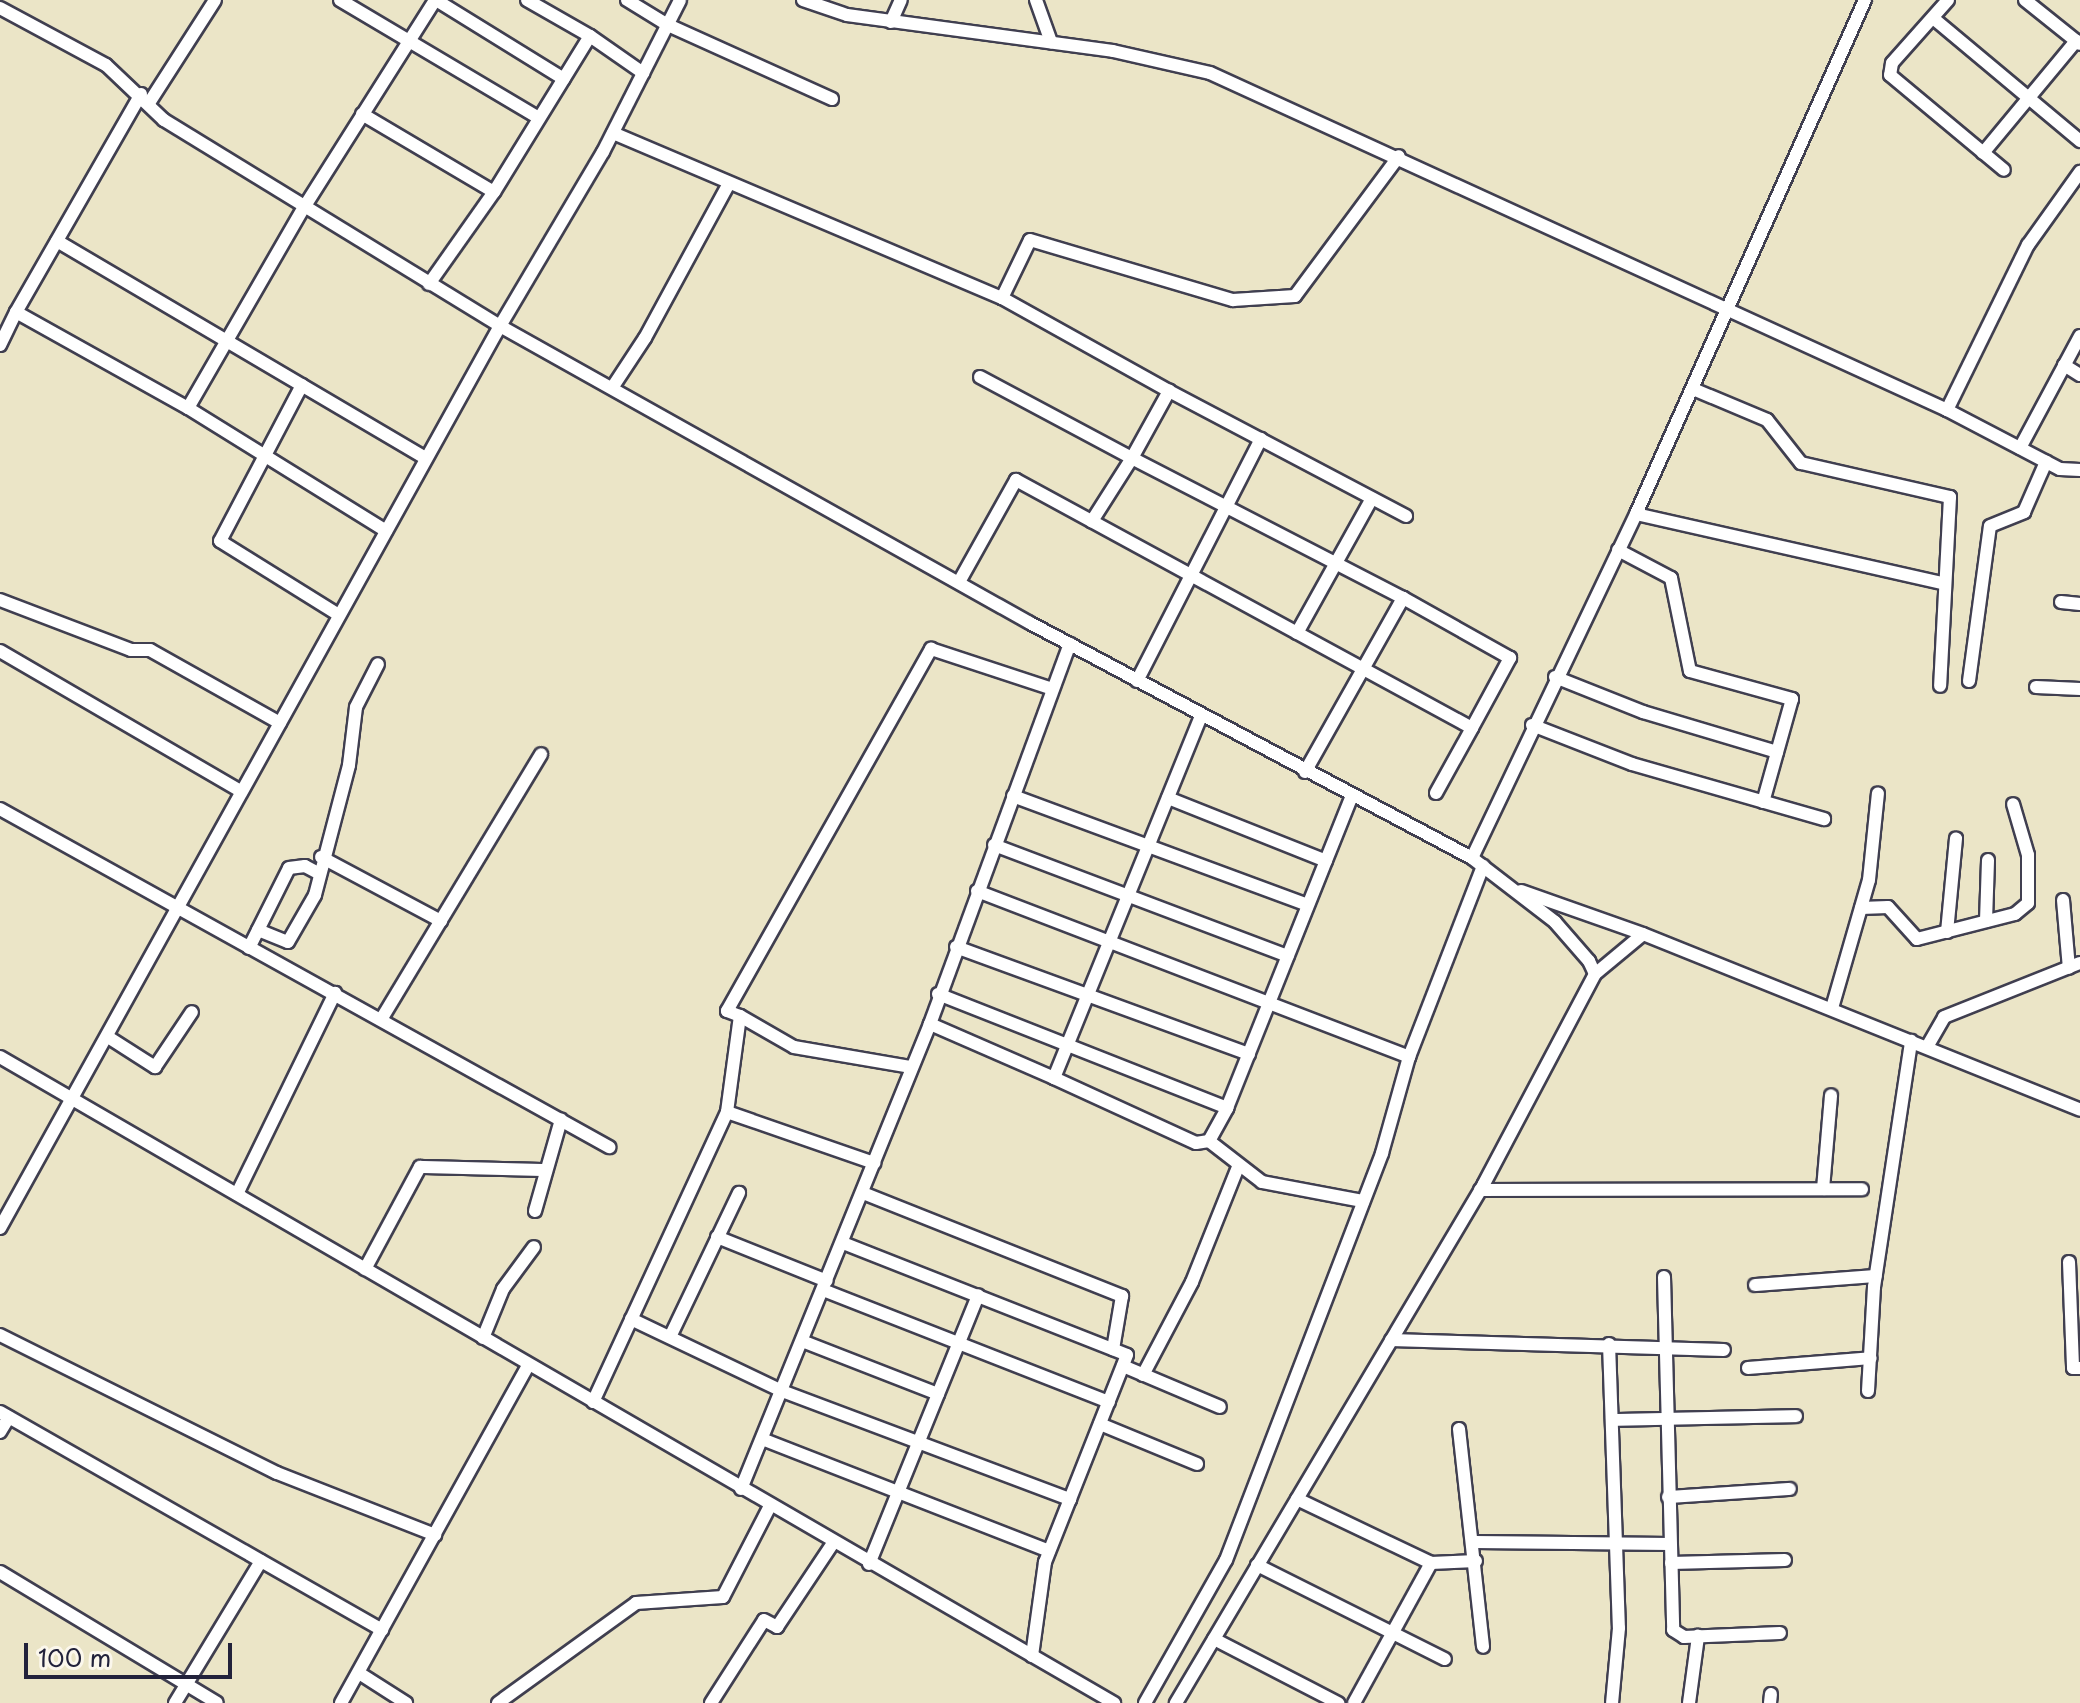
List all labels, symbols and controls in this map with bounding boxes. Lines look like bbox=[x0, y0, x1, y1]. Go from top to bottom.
scale bar bbox=[28, 1627, 236, 1677]
text: 100 m bbox=[38, 1639, 111, 1675]

